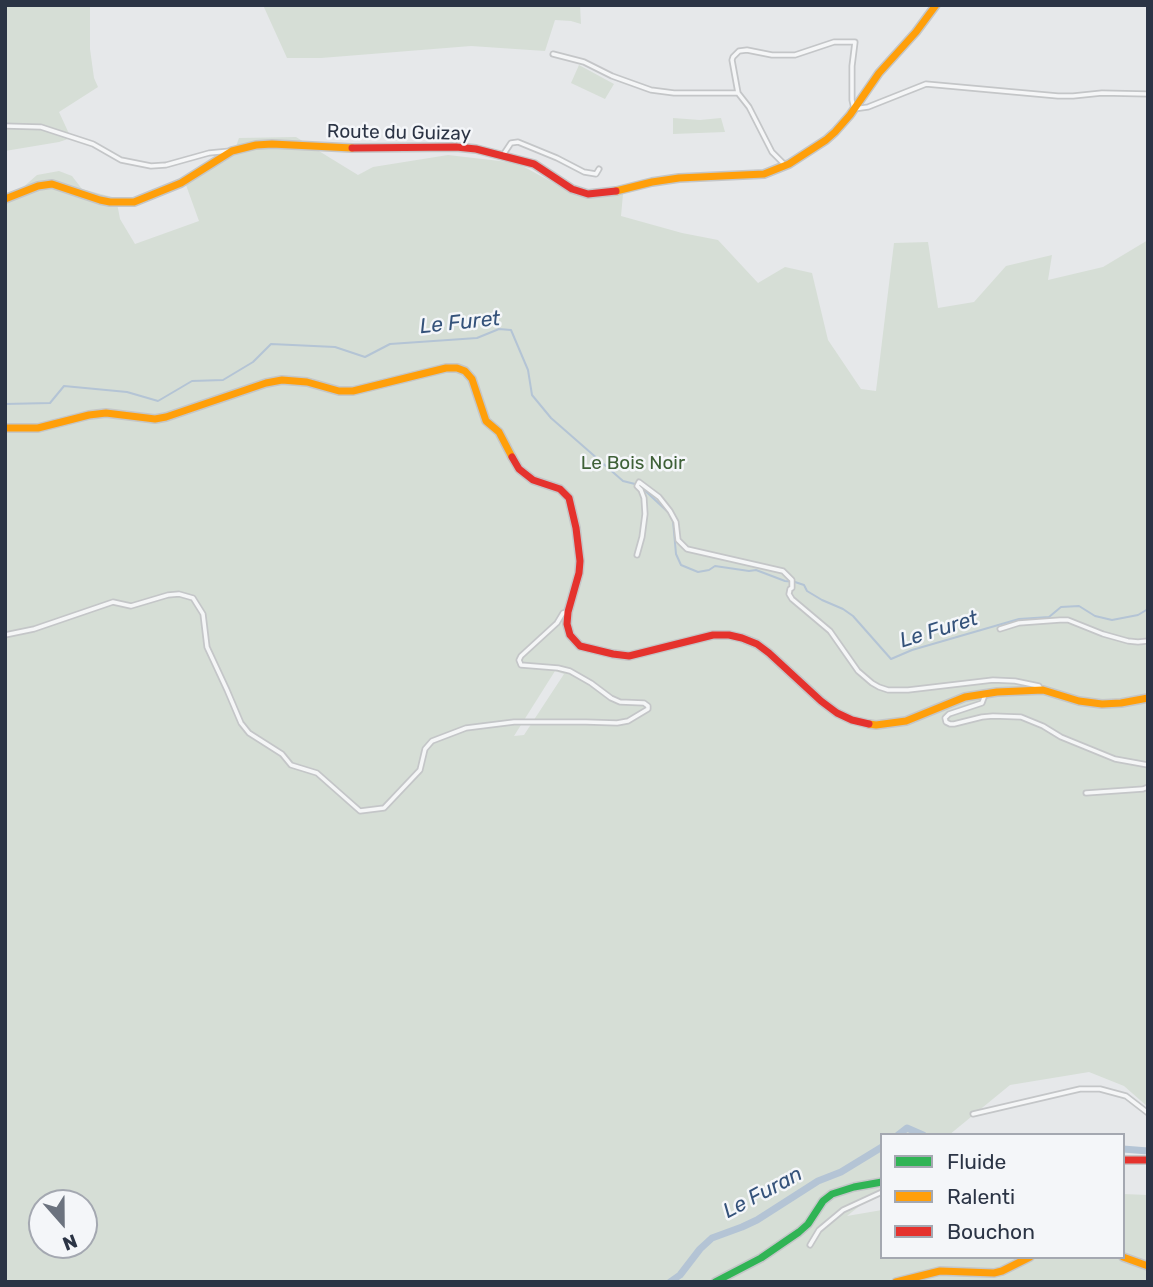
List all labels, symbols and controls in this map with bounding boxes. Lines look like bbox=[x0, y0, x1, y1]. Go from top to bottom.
street label: Route du Guizay bbox=[327, 120, 471, 146]
water label: Le Furet bbox=[419, 306, 501, 340]
park label: Le Bois Noir bbox=[581, 453, 685, 475]
water label: Le Furet bbox=[897, 606, 981, 654]
legend bbox=[880, 1133, 1125, 1259]
text: Fluide bbox=[947, 1149, 1006, 1174]
water label: Le Furan bbox=[719, 1162, 807, 1224]
text: Ralenti bbox=[947, 1184, 1015, 1209]
north arrow bbox=[28, 1189, 98, 1259]
text: Bouchon bbox=[947, 1219, 1035, 1244]
text: N bbox=[59, 1229, 80, 1255]

